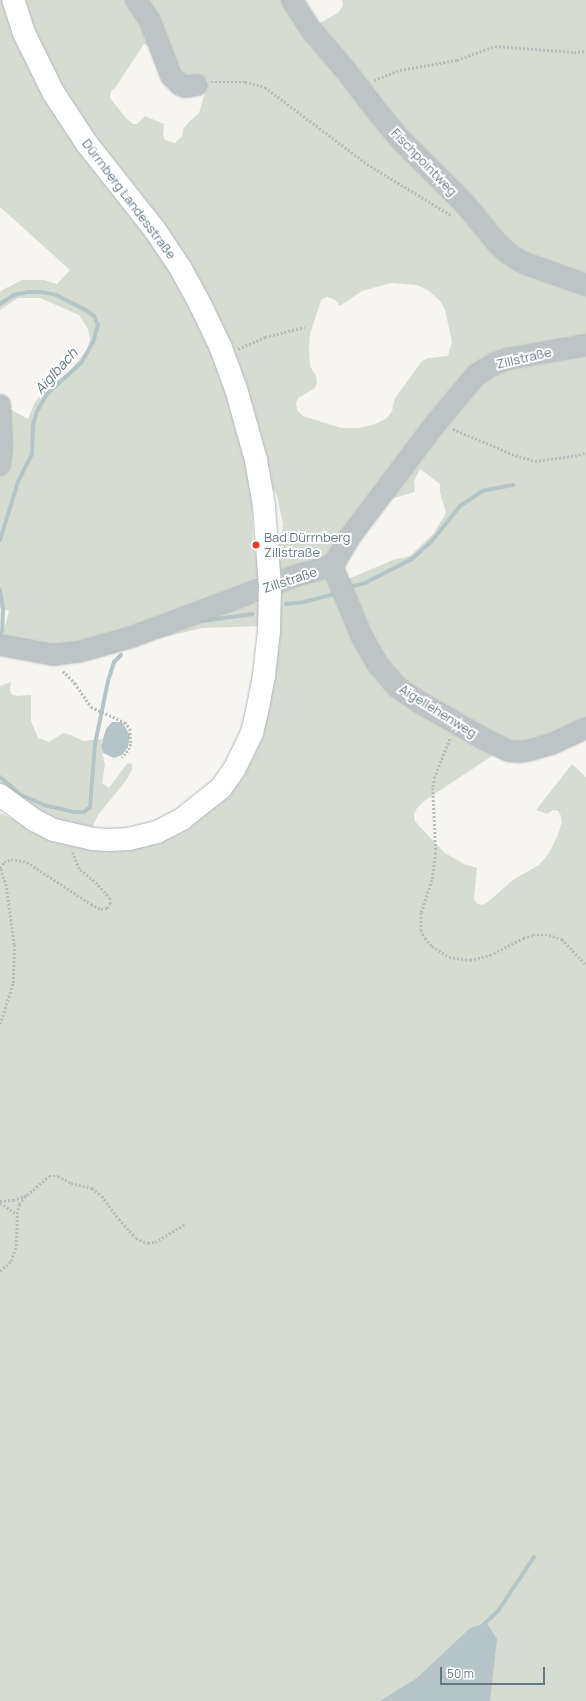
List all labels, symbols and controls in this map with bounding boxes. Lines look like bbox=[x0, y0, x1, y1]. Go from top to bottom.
street label: Fischpointweg bbox=[388, 125, 460, 199]
street label: Dürrnberg Landesstraße bbox=[79, 136, 179, 262]
street label: Zillstraße bbox=[495, 344, 553, 372]
water label: Aiglbach bbox=[31, 345, 81, 397]
place label: Bad Dürrnberg Zillstraße bbox=[264, 530, 350, 561]
marker: Bad Dürrnberg Zillstraße bbox=[251, 540, 261, 550]
street label: Zillstraße bbox=[261, 564, 319, 596]
street label: Aigellehenweg bbox=[397, 681, 479, 741]
scale bar bbox=[442, 1659, 547, 1685]
text: 50 m bbox=[447, 1665, 474, 1682]

